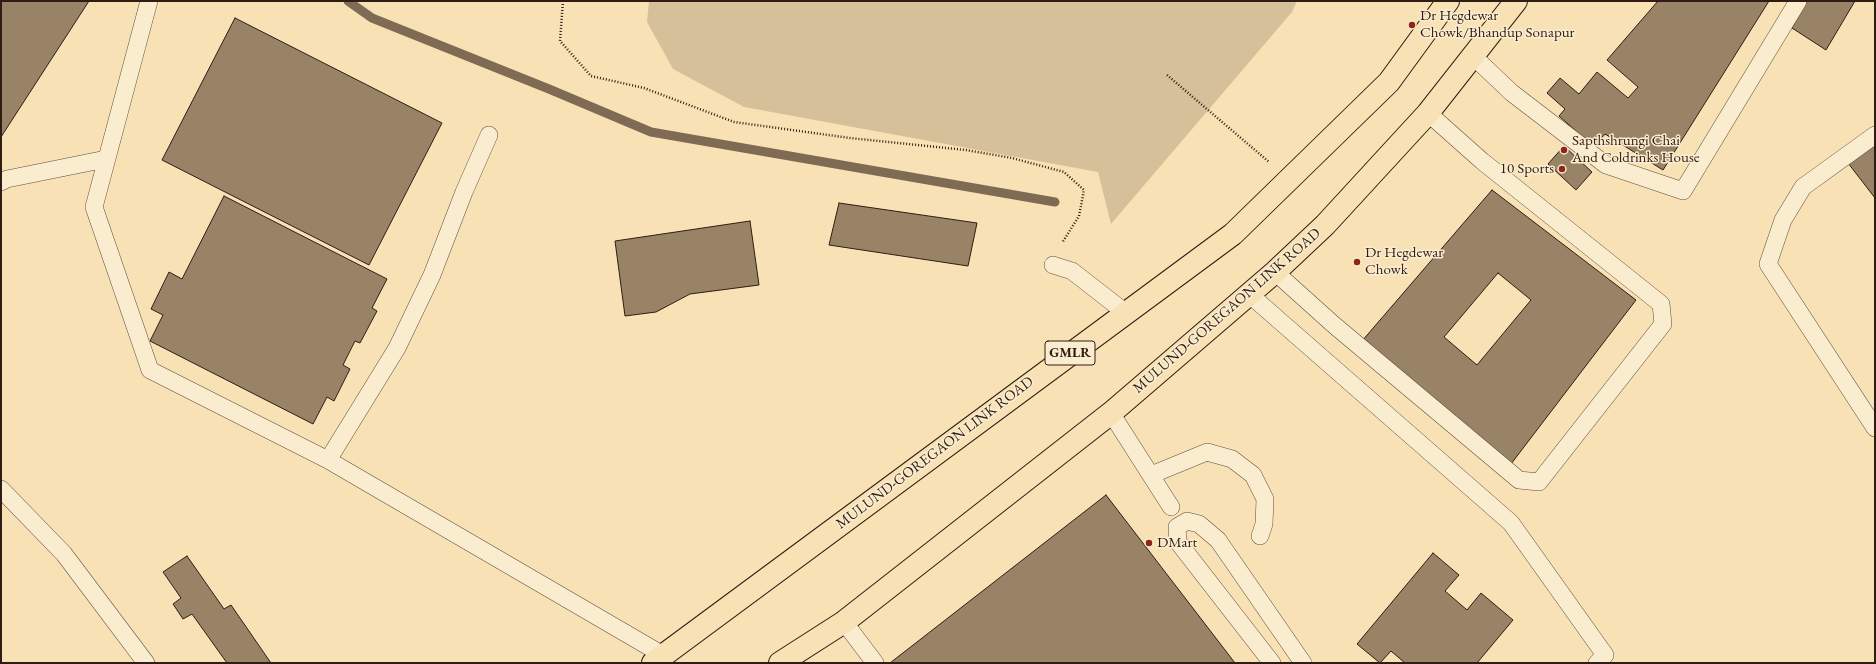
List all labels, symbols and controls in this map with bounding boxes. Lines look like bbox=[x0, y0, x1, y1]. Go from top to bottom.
place label: Dr Hegdewar Chowk/Bhandup Sonapur bbox=[1420, 7, 1575, 42]
marker: Dr Hegdewar Chowk/Bhandup Sonapur bbox=[1407, 20, 1417, 30]
place label: Sapthshrungi Chai And Coldrinks House bbox=[1572, 132, 1700, 167]
marker: Sapthshrungi Chai And Coldrinks House bbox=[1559, 145, 1569, 155]
place label: 10 Sports bbox=[1500, 160, 1554, 178]
marker: 10 Sports bbox=[1557, 164, 1567, 174]
street label: MULUND-GOREGAON LINK ROAD bbox=[1129, 225, 1325, 397]
place label: Dr Hegdewar Chowk bbox=[1365, 244, 1443, 279]
marker: Dr Hegdewar Chowk bbox=[1352, 257, 1362, 267]
road number: GMLR bbox=[1045, 341, 1095, 365]
street label: MULUND-GOREGAON LINK ROAD bbox=[833, 373, 1037, 533]
place label: DMart bbox=[1157, 534, 1197, 552]
marker: DMart bbox=[1144, 538, 1154, 548]

